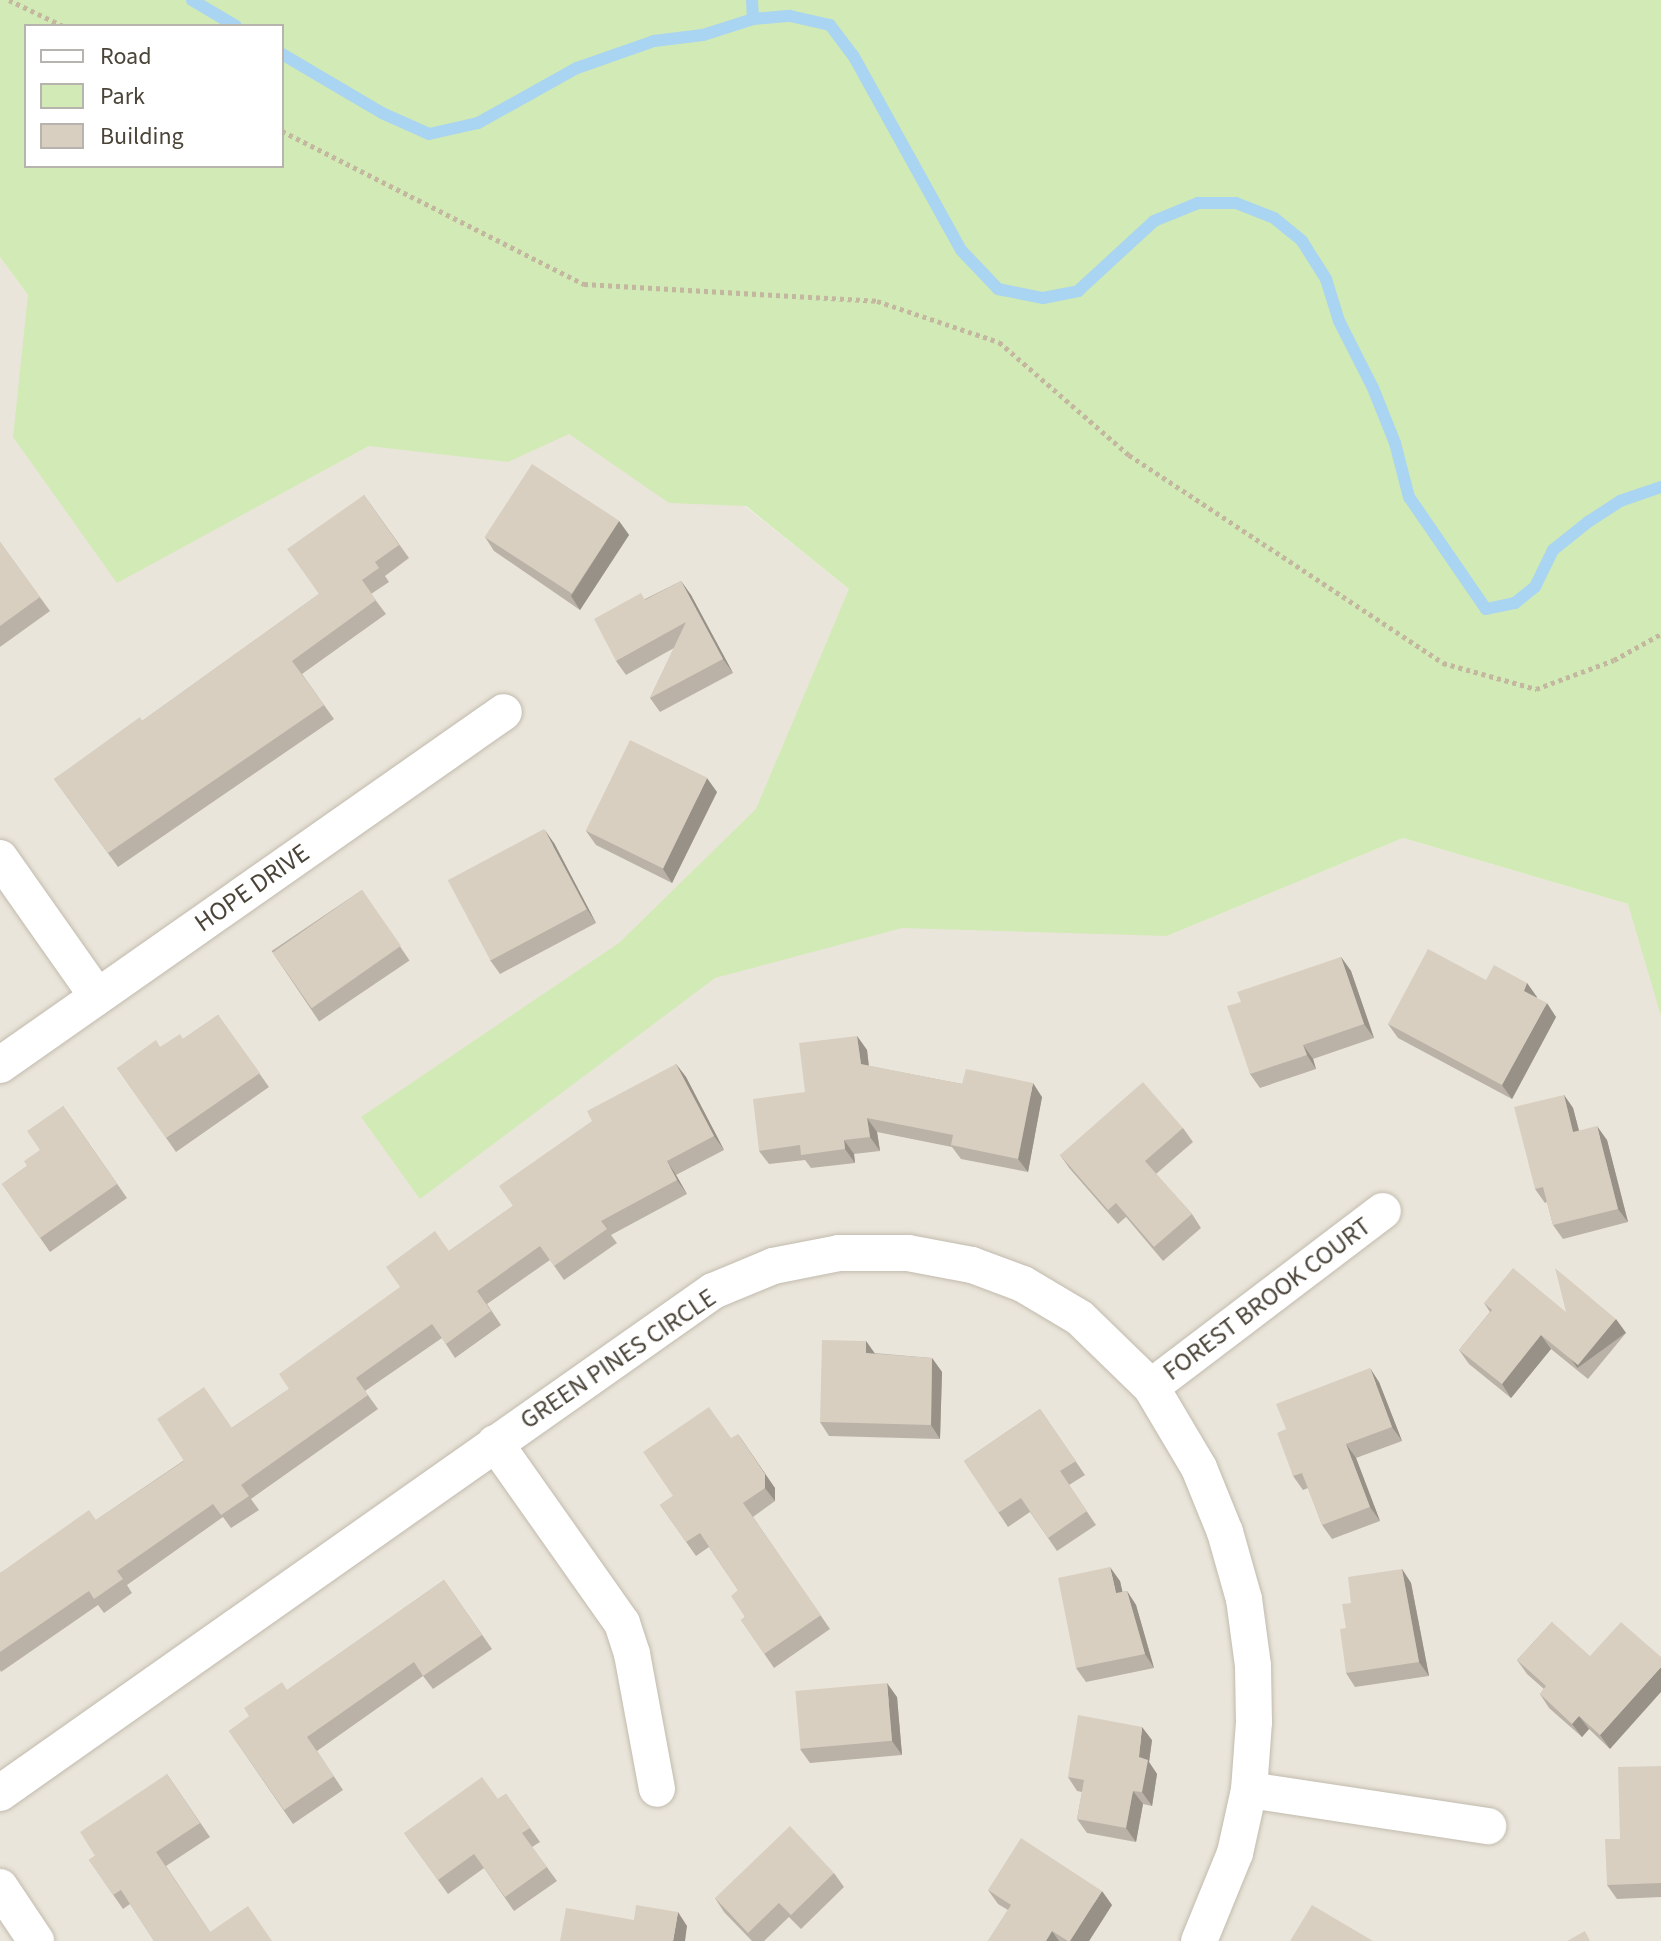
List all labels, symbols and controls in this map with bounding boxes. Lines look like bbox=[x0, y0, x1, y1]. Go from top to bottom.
legend bbox=[24, 24, 284, 168]
text: Road bbox=[100, 39, 152, 74]
text: Park bbox=[100, 79, 145, 114]
text: Building bbox=[100, 119, 184, 154]
street label: HOPE DRIVE bbox=[189, 837, 315, 939]
street label: FOREST BROOK COURT bbox=[1157, 1211, 1377, 1387]
street label: GREEN PINES CIRCLE bbox=[514, 1282, 722, 1436]

